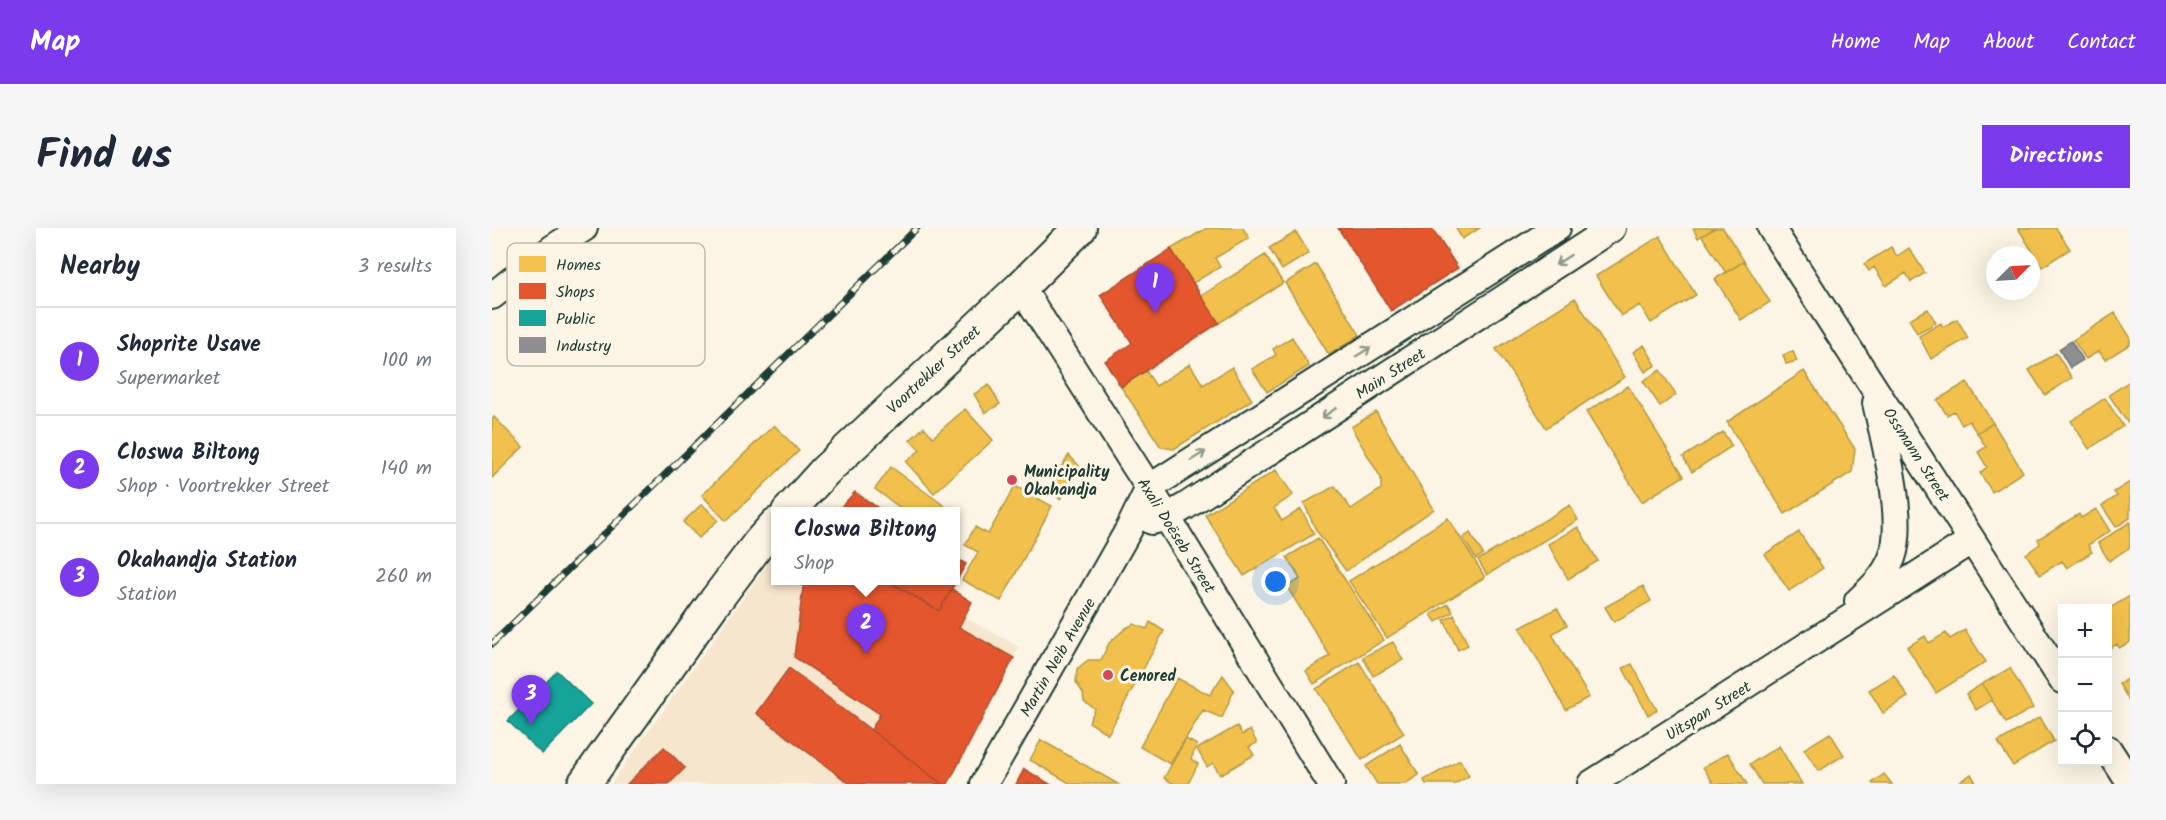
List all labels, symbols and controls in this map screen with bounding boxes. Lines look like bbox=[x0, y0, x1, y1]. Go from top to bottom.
text: Map bbox=[30, 20, 81, 65]
text: Home bbox=[1831, 26, 1880, 59]
text: Map bbox=[1913, 26, 1950, 59]
text: About bbox=[1983, 26, 2034, 59]
text: Contact bbox=[2067, 26, 2136, 59]
text: Find us bbox=[36, 123, 172, 190]
button: Directions bbox=[1982, 125, 2130, 188]
legend bbox=[507, 243, 705, 366]
text: Nearby bbox=[60, 246, 140, 288]
north arrow bbox=[1986, 246, 2040, 300]
text: 3 results bbox=[358, 251, 432, 283]
text: Homes bbox=[556, 253, 601, 278]
one-way arrow bbox=[1555, 254, 1572, 266]
pin: 1 bbox=[1136, 264, 1174, 313]
text: Shops bbox=[556, 280, 595, 305]
text: Public bbox=[556, 307, 596, 332]
street label: Voortrekker Street bbox=[881, 319, 988, 421]
text: Shoprite Usave bbox=[117, 328, 261, 363]
text: Industry bbox=[556, 334, 611, 359]
street label: Main Street bbox=[1351, 342, 1432, 406]
text: 1 bbox=[76, 345, 83, 377]
text: 100 m bbox=[382, 345, 432, 377]
one-way arrow bbox=[1354, 345, 1371, 358]
text: Supermarket bbox=[117, 363, 220, 395]
street label: Ossmann Street bbox=[1876, 403, 1956, 507]
one-way arrow bbox=[1321, 406, 1338, 419]
text: Closwa Biltong bbox=[117, 436, 260, 471]
one-way arrow bbox=[1189, 450, 1206, 462]
text: 2 bbox=[74, 453, 85, 485]
text: 140 m bbox=[381, 453, 432, 485]
place label: Municipality Okahandja bbox=[1024, 460, 1110, 503]
text: Shop · Voortrekker Street bbox=[117, 471, 330, 503]
marker: Municipality Okahandja bbox=[1005, 473, 1019, 487]
street label: Axali Doëseb Street bbox=[1130, 473, 1222, 599]
popup bbox=[771, 507, 960, 585]
text: Closwa Biltong bbox=[794, 513, 937, 548]
text: Okahandja Station bbox=[117, 544, 297, 579]
text: Shop bbox=[794, 548, 834, 580]
text: 3 bbox=[74, 561, 85, 593]
text: 260 m bbox=[375, 561, 432, 593]
your location bbox=[1261, 567, 1290, 596]
text: Station bbox=[117, 579, 177, 611]
street label: Martin Neib Avenue bbox=[1014, 593, 1103, 722]
pin: 2 bbox=[846, 604, 886, 654]
map controls bbox=[2058, 604, 2112, 766]
button: + bbox=[2058, 604, 2112, 658]
button: − bbox=[2058, 658, 2112, 712]
place label: Cenored bbox=[1120, 664, 1176, 689]
marker: Cenored bbox=[1101, 668, 1115, 682]
street label: Uitspan Street bbox=[1661, 675, 1757, 748]
pin: 3 bbox=[512, 676, 550, 725]
button: locate bbox=[2058, 712, 2112, 766]

